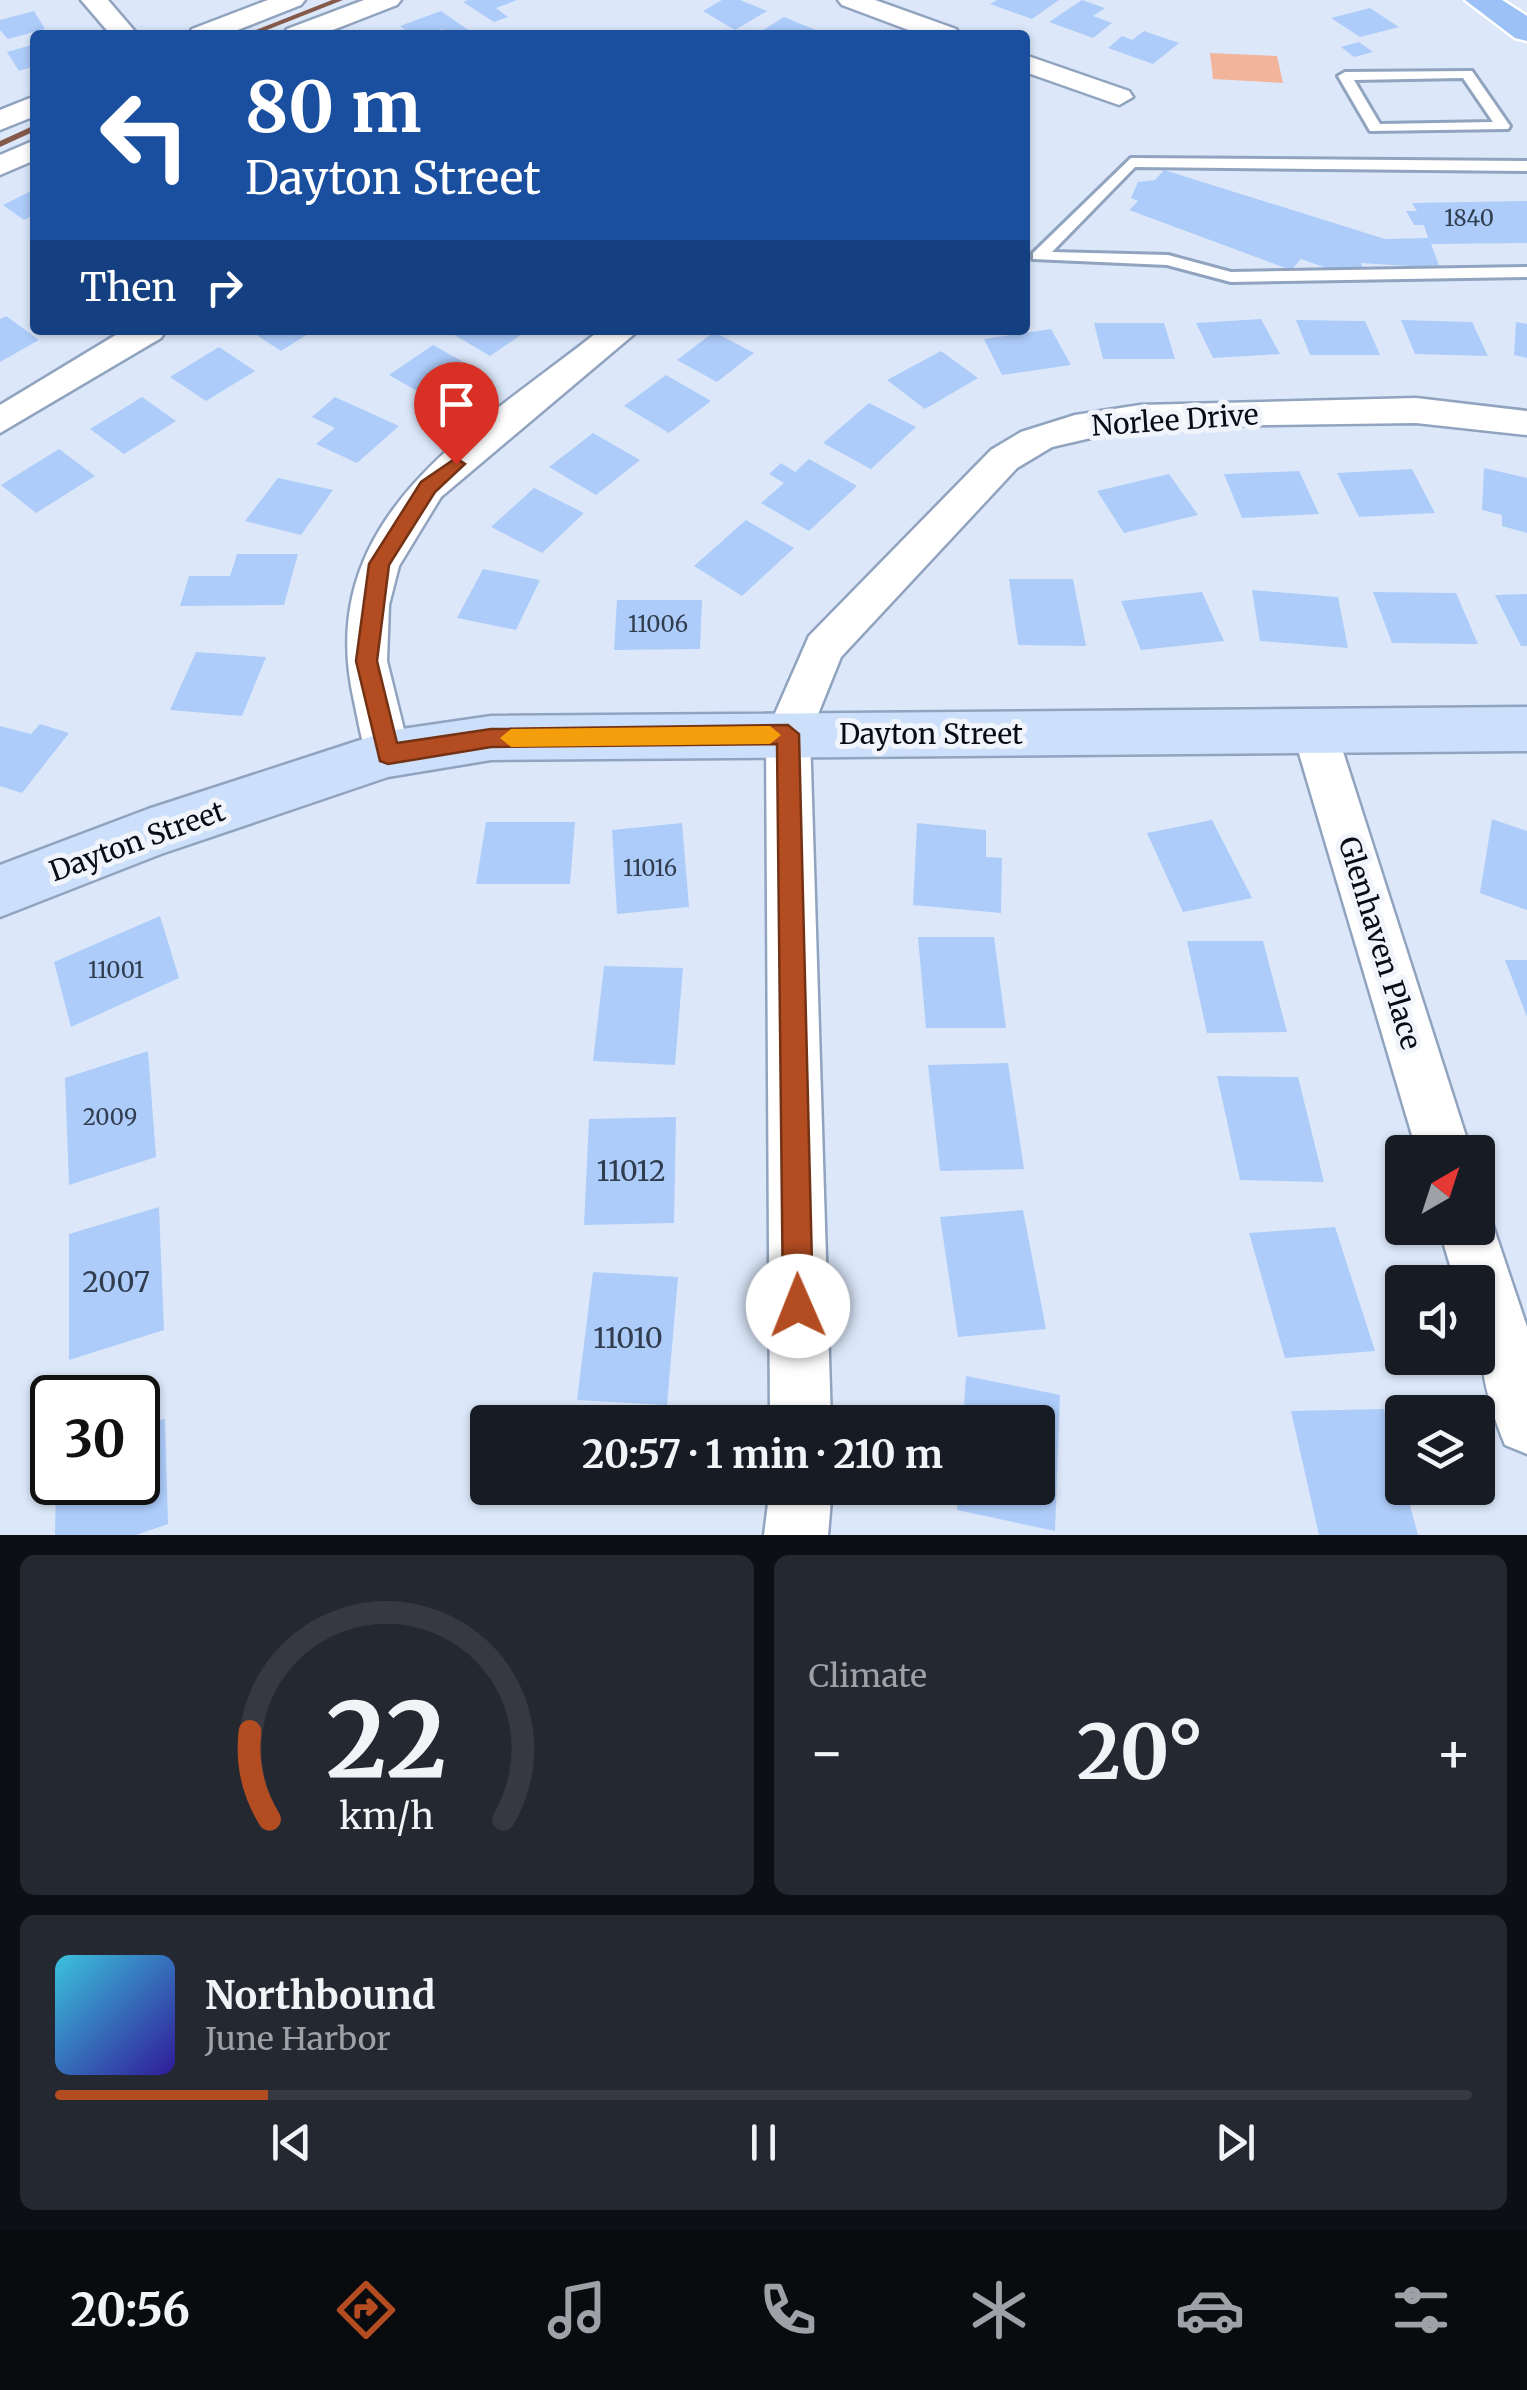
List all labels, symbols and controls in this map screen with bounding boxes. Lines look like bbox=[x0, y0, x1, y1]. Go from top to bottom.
text: 80 m bbox=[245, 63, 421, 151]
icon: left bbox=[80, 70, 210, 200]
text: Dayton Street bbox=[245, 150, 541, 206]
house number: 1840 bbox=[1444, 204, 1494, 232]
icon: right bbox=[197, 260, 252, 315]
text: Then bbox=[80, 264, 177, 311]
pin bbox=[414, 362, 499, 465]
icon: arrive bbox=[429, 377, 484, 432]
street label: Norlee Drive bbox=[1090, 396, 1260, 444]
house number: 11006 bbox=[628, 610, 688, 638]
street label: Dayton Street bbox=[839, 716, 1023, 752]
street label: Dayton Street bbox=[44, 793, 230, 889]
street label: Glenhaven Place bbox=[1331, 832, 1429, 1054]
house number: 11016 bbox=[623, 854, 677, 882]
house number: 11001 bbox=[88, 956, 144, 984]
house number: 2009 bbox=[83, 1103, 137, 1131]
north arrow bbox=[1385, 1135, 1495, 1245]
map controls bbox=[1385, 1135, 1495, 1505]
house number: 11012 bbox=[596, 1153, 666, 1189]
position arrow bbox=[746, 1254, 850, 1358]
house number: 2007 bbox=[82, 1264, 150, 1300]
button: sound bbox=[1385, 1265, 1495, 1375]
house number: 11010 bbox=[593, 1320, 663, 1356]
speed limit sign: 30 bbox=[30, 1375, 160, 1505]
button: layers bbox=[1385, 1395, 1495, 1505]
text: 20:57 · 1 min · 210 m bbox=[582, 1431, 943, 1478]
text: Climate bbox=[809, 1656, 927, 1696]
text: 22 bbox=[326, 1675, 447, 1805]
text: 20° bbox=[1077, 1705, 1204, 1799]
text: − bbox=[809, 1718, 845, 1787]
text: + bbox=[1435, 1718, 1472, 1787]
text: km/h bbox=[339, 1794, 434, 1839]
text: Northbound bbox=[205, 1972, 435, 2019]
text: June Harbor bbox=[205, 2019, 391, 2059]
icon: previous bbox=[264, 2115, 319, 2170]
icon: pause bbox=[736, 2115, 791, 2170]
icon: next bbox=[1208, 2115, 1263, 2170]
icon: directions bbox=[331, 2275, 401, 2345]
icon: music bbox=[542, 2275, 612, 2345]
icon: phone bbox=[753, 2275, 823, 2345]
icon: climate bbox=[964, 2275, 1034, 2345]
icon: car bbox=[1175, 2275, 1245, 2345]
icon: filters bbox=[1386, 2275, 1456, 2345]
text: 20:56 bbox=[71, 2282, 190, 2338]

